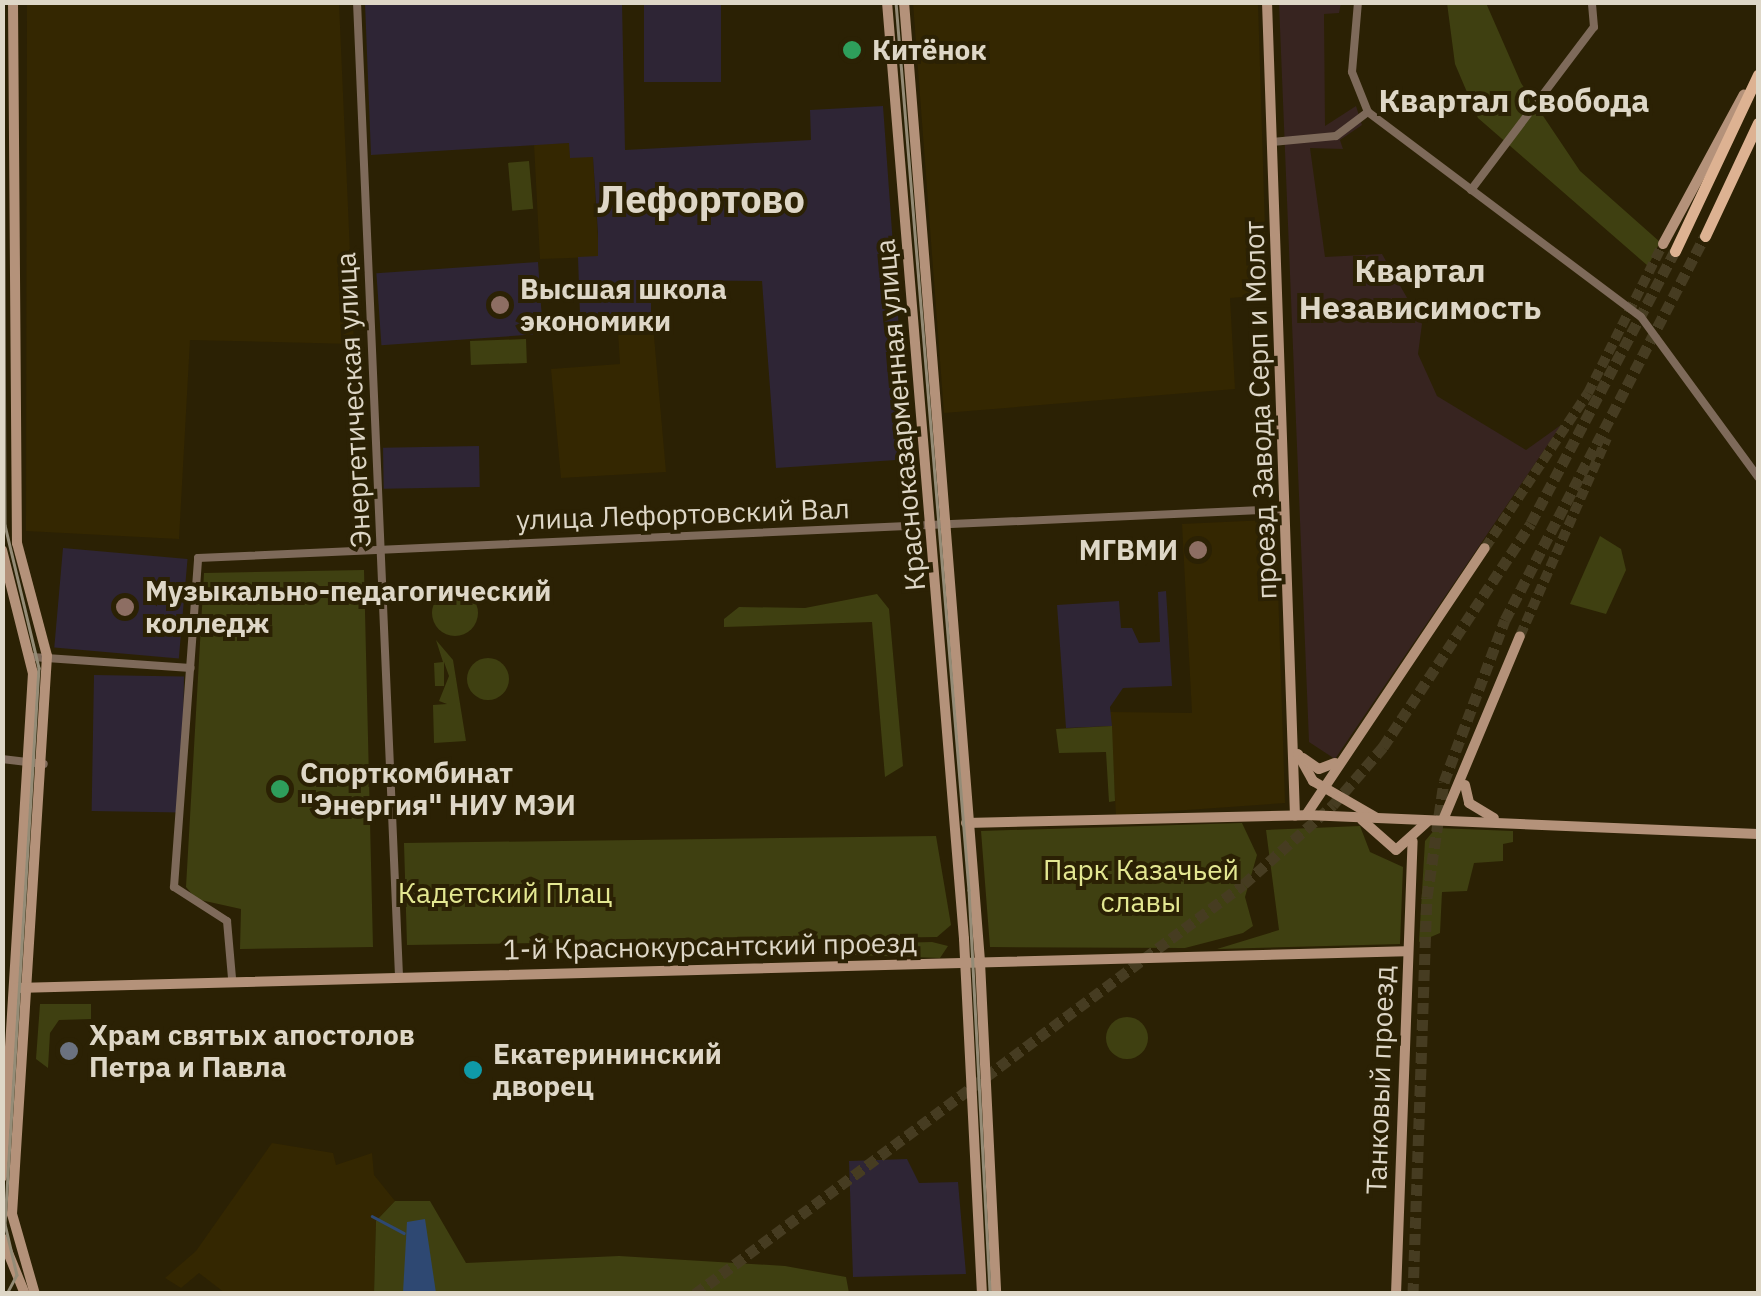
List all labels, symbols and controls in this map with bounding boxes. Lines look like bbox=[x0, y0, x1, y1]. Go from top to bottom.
place label: Китёнок bbox=[872, 33, 987, 67]
marker: Китёнок bbox=[841, 39, 863, 61]
district label: Квартал Свобода bbox=[1378, 81, 1650, 119]
district label: Лефортово bbox=[597, 176, 805, 222]
street label: проезд Завода Серп и Молот bbox=[1237, 220, 1283, 600]
street label: Красноказарменная улица bbox=[868, 238, 932, 592]
street label: Энергетическая улица bbox=[328, 251, 378, 549]
district label: Квартал Независимость bbox=[1299, 252, 1541, 327]
place label: Высшая школа экономики bbox=[520, 272, 727, 338]
marker: Высшая школа экономики bbox=[489, 294, 511, 316]
street label: улица Лефортовский Вал bbox=[516, 491, 850, 537]
place label: МГВМИ bbox=[1079, 533, 1178, 567]
marker: МГВМИ bbox=[1187, 539, 1209, 561]
place label: Музыкально-педагогический колледж bbox=[145, 574, 552, 640]
marker: Музыкально-педагогический колледж bbox=[114, 596, 136, 618]
place label: Спорткомбинат "Энергия" НИУ МЭИ bbox=[300, 756, 576, 822]
marker: Спорткомбинат "Энергия" НИУ МЭИ bbox=[269, 778, 291, 800]
park label: Парк Казачьей славы bbox=[1043, 853, 1239, 919]
park label: Кадетский Плац bbox=[398, 876, 612, 910]
street label: 1-й Краснокурсантский проезд bbox=[503, 926, 917, 966]
street label: Танковый проезд bbox=[1359, 965, 1401, 1195]
place label: Храм святых апостолов Петра и Павла bbox=[89, 1018, 415, 1084]
place label: Екатерининский дворец bbox=[493, 1037, 722, 1103]
marker: Храм святых апостолов Петра и Павла bbox=[58, 1040, 80, 1062]
marker: Екатерининский дворец bbox=[462, 1059, 484, 1081]

